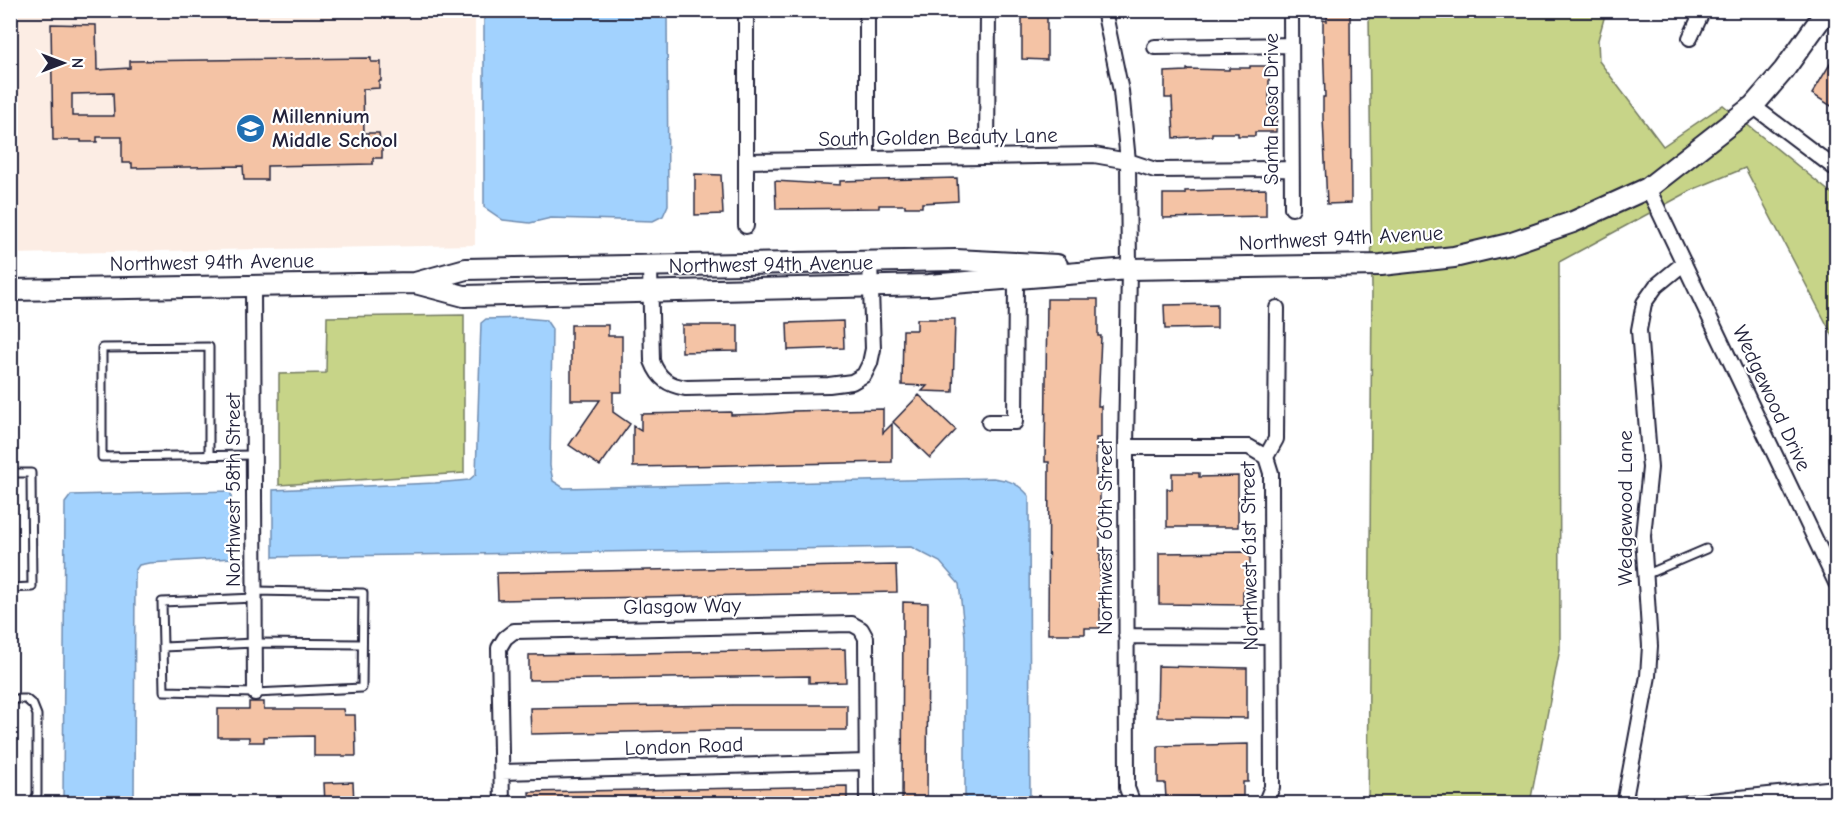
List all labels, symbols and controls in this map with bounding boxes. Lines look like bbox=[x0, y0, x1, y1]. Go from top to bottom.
north arrow bbox=[33, 33, 93, 93]
street label: Santa Rosa Drive bbox=[1259, 33, 1283, 185]
text: N bbox=[68, 58, 86, 68]
place label: Millennium Middle School bbox=[272, 104, 398, 152]
school or university icon: Millennium Middle School bbox=[235, 112, 267, 144]
street label: South Golden Beauty Lane bbox=[818, 123, 1058, 151]
street label: Northwest 94th Avenue bbox=[1238, 221, 1444, 255]
street label: Northwest 94th Avenue bbox=[110, 248, 314, 276]
street label: Northwest 94th Avenue bbox=[669, 250, 873, 278]
street label: Wedgewood Drive bbox=[1728, 321, 1816, 475]
street label: Northwest 58th Street bbox=[221, 392, 245, 587]
street label: Wedgewood Lane bbox=[1613, 430, 1637, 586]
street label: Northwest 60th Street bbox=[1093, 438, 1117, 635]
street label: Northwest 61st Street bbox=[1235, 460, 1263, 651]
street label: Glasgow Way bbox=[623, 593, 742, 619]
street label: London Road bbox=[624, 732, 744, 760]

